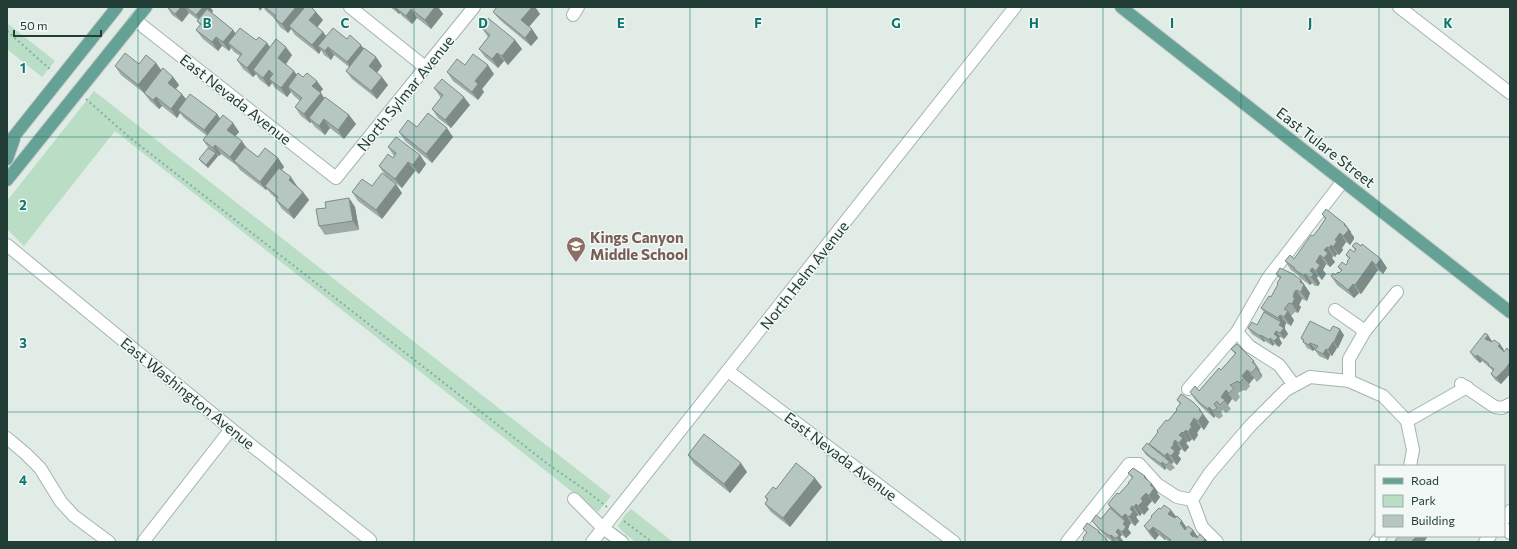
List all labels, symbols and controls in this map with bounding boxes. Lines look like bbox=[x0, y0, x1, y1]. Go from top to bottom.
scale bar bbox=[14, 12, 101, 38]
text: B bbox=[203, 15, 212, 31]
text: C bbox=[341, 15, 350, 31]
text: D bbox=[478, 15, 488, 31]
text: E bbox=[617, 15, 625, 31]
text: F bbox=[754, 15, 762, 31]
text: G bbox=[891, 15, 901, 31]
text: H bbox=[1029, 15, 1039, 31]
text: I bbox=[1170, 15, 1174, 31]
text: J bbox=[1308, 15, 1312, 31]
text: K bbox=[1443, 15, 1453, 31]
text: 50 m bbox=[20, 18, 48, 32]
street label: North Sylmar Avenue bbox=[353, 31, 457, 155]
street label: East Nevada Avenue bbox=[177, 50, 295, 148]
text: 1 bbox=[20, 60, 26, 76]
street label: East Tulare Street bbox=[1273, 103, 1379, 191]
text: 2 bbox=[19, 197, 27, 213]
street label: North Helm Avenue bbox=[756, 217, 852, 333]
place label: Kings Canyon Middle School bbox=[590, 228, 688, 263]
school or university icon: Kings Canyon Middle School bbox=[565, 235, 587, 263]
street label: East Washington Avenue bbox=[117, 333, 259, 453]
text: 3 bbox=[19, 335, 27, 351]
street label: East Nevada Avenue bbox=[781, 408, 901, 504]
legend bbox=[1375, 465, 1505, 537]
text: 4 bbox=[19, 472, 27, 488]
text: Road bbox=[1411, 473, 1439, 487]
text: Park bbox=[1411, 493, 1437, 507]
text: Building bbox=[1411, 513, 1455, 527]

